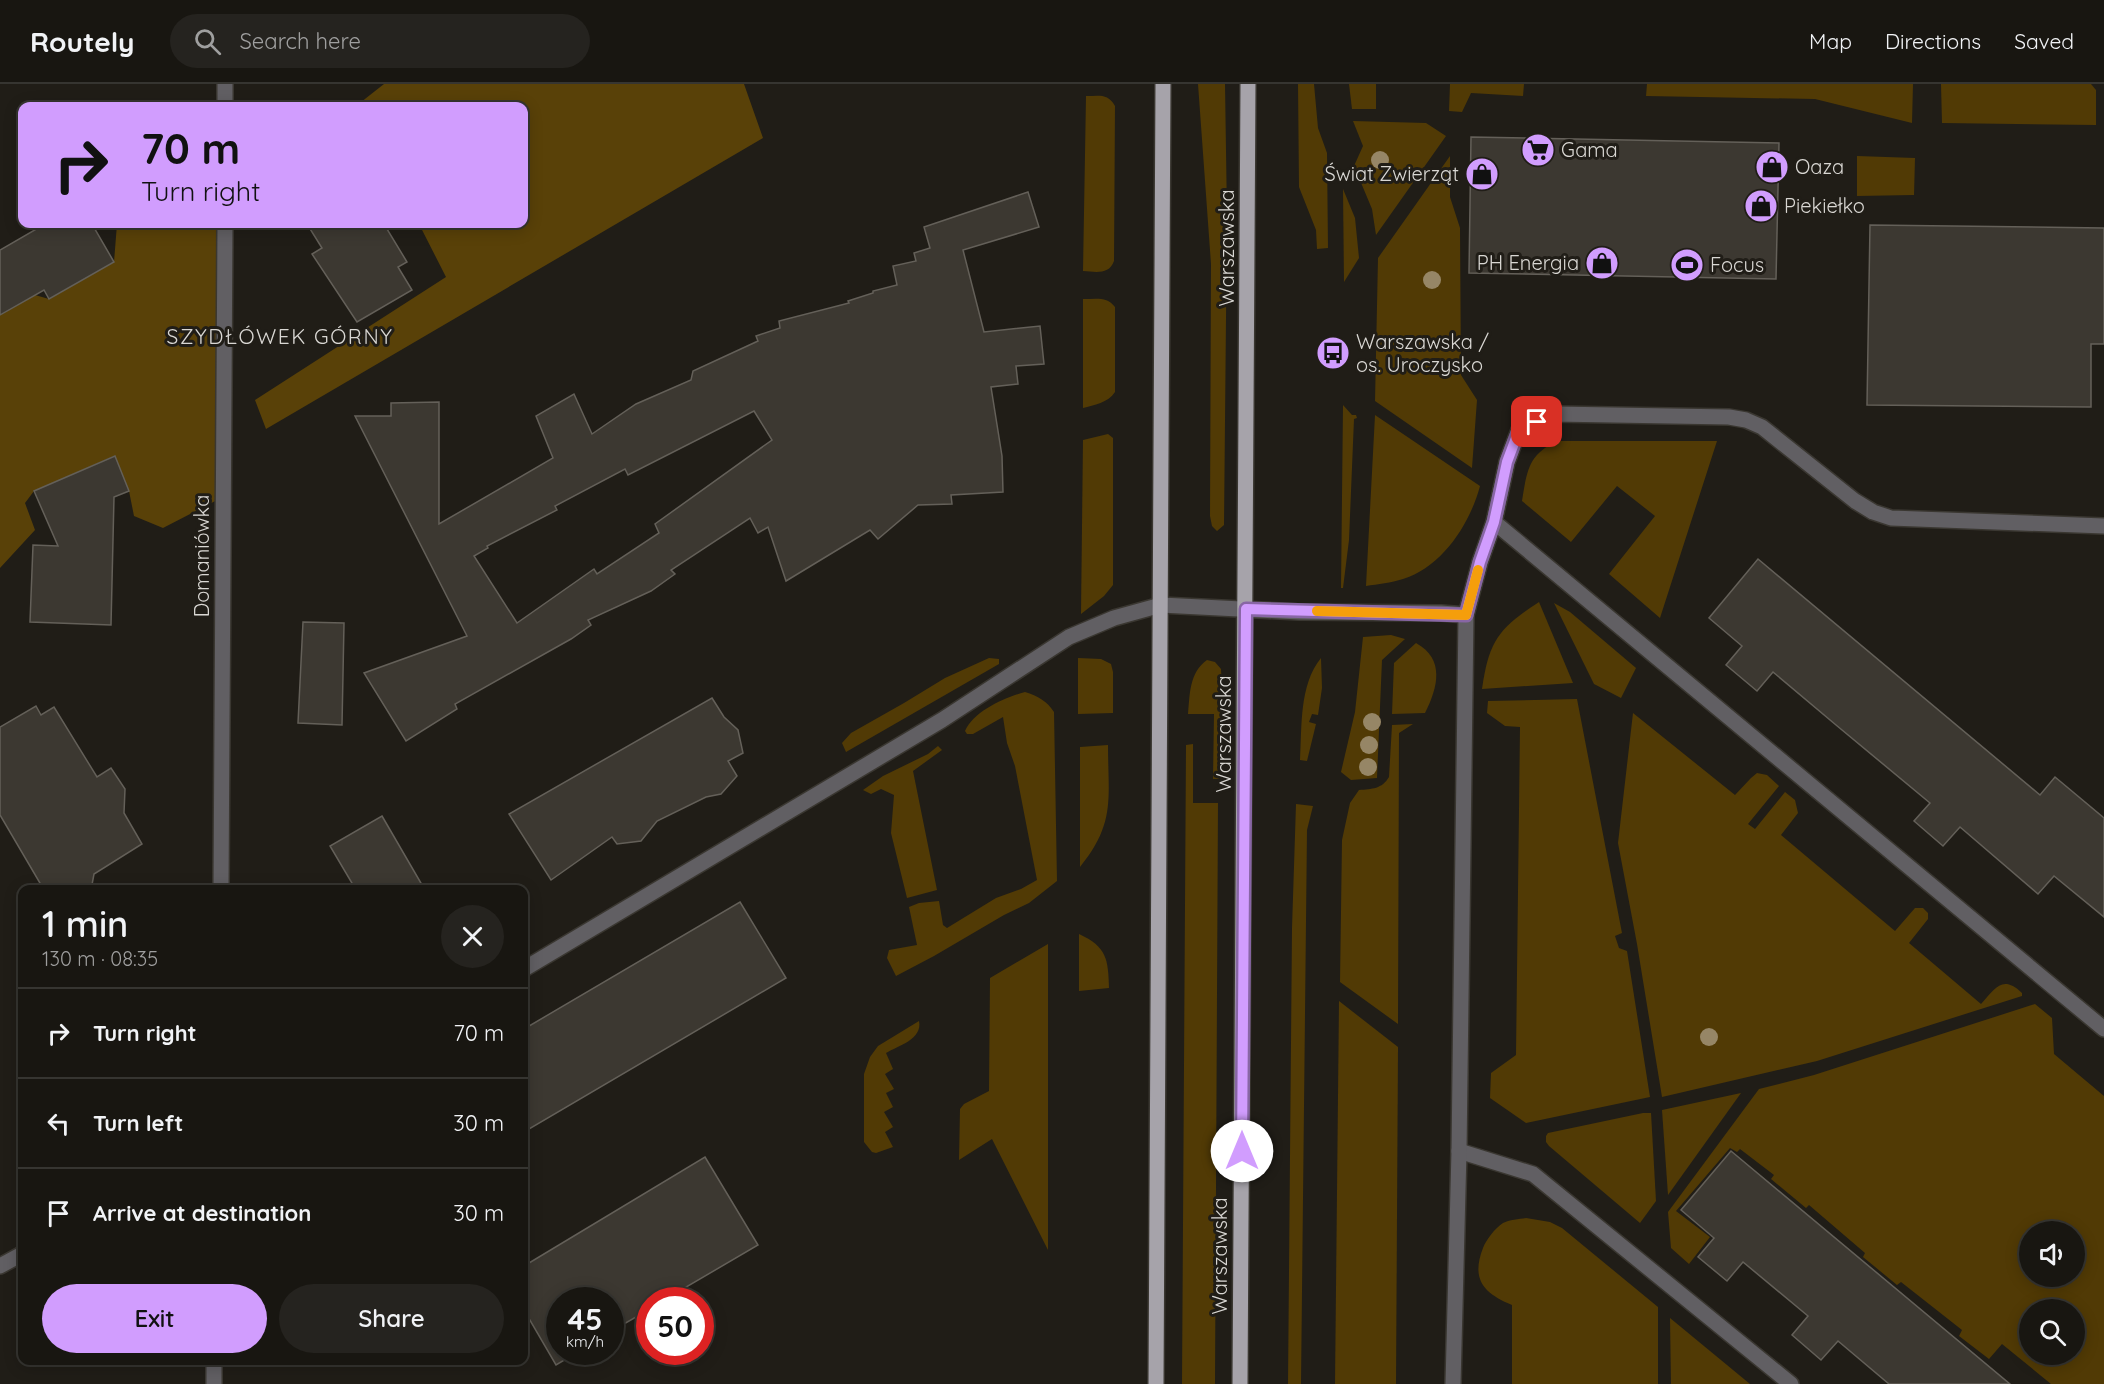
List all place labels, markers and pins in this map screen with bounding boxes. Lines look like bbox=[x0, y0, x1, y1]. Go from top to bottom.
supermarket icon: Gama bbox=[1520, 132, 1556, 168]
place label: Gama bbox=[1561, 137, 1618, 162]
shop icon: Oaza bbox=[1754, 149, 1790, 185]
place label: Oaza bbox=[1795, 154, 1844, 179]
shop icon: Świat Zwierząt bbox=[1464, 156, 1500, 192]
place label: Świat Zwierząt bbox=[1324, 161, 1459, 186]
shop icon: Piekiełko bbox=[1743, 188, 1779, 224]
place label: Piekiełko bbox=[1784, 193, 1865, 218]
shop icon: PH Energia bbox=[1584, 245, 1620, 281]
sports icon: Focus bbox=[1669, 247, 1705, 283]
place label: PH Energia bbox=[1477, 250, 1579, 275]
place label: Focus bbox=[1710, 252, 1764, 277]
place label: Warszawska / os. Uroczysko bbox=[1356, 329, 1489, 377]
bus stop icon: Warszawska / os. Uroczysko bbox=[1315, 335, 1351, 371]
pin bbox=[1511, 396, 1562, 447]

